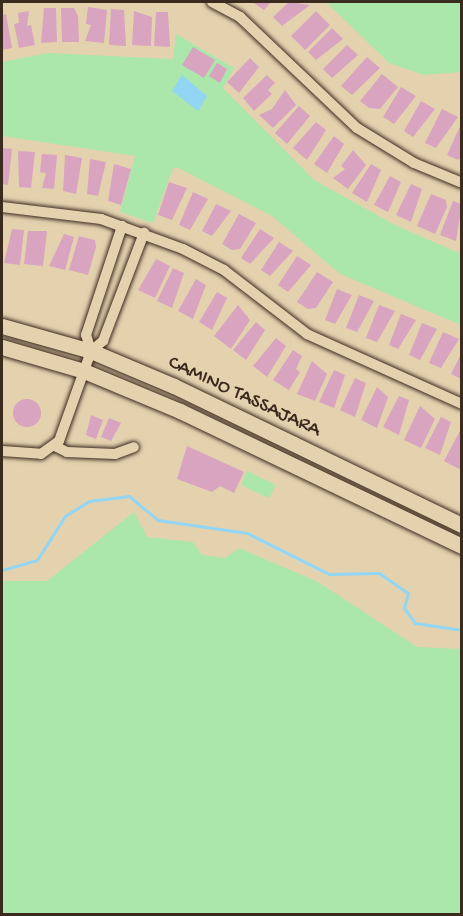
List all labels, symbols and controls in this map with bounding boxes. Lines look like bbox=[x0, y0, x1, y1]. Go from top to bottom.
street label: CAMINO TASSAJARA bbox=[164, 351, 324, 443]

